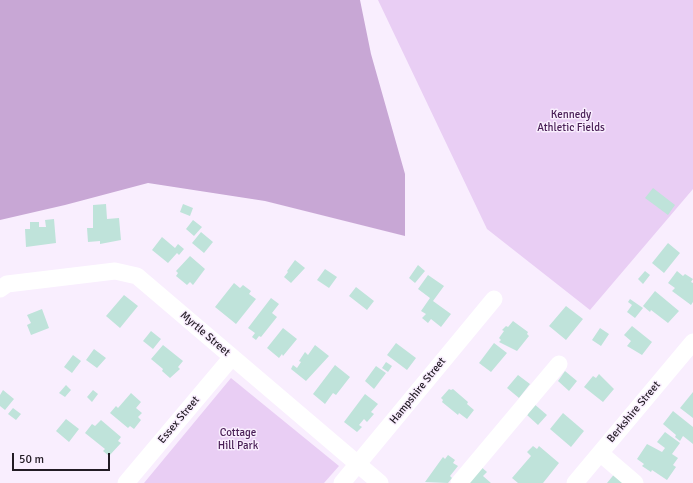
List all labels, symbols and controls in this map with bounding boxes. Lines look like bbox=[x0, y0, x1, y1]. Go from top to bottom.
park label: Kennedy Athletic Fields bbox=[537, 108, 605, 134]
street label: Myrtle Street bbox=[177, 309, 233, 359]
street label: Hampshire Street bbox=[387, 355, 449, 427]
street label: Berkshire Street bbox=[605, 379, 663, 445]
street label: Essex Street bbox=[155, 394, 203, 446]
park label: Cottage Hill Park bbox=[218, 426, 258, 452]
scale bar bbox=[14, 445, 112, 471]
text: 50 m bbox=[19, 452, 44, 467]

